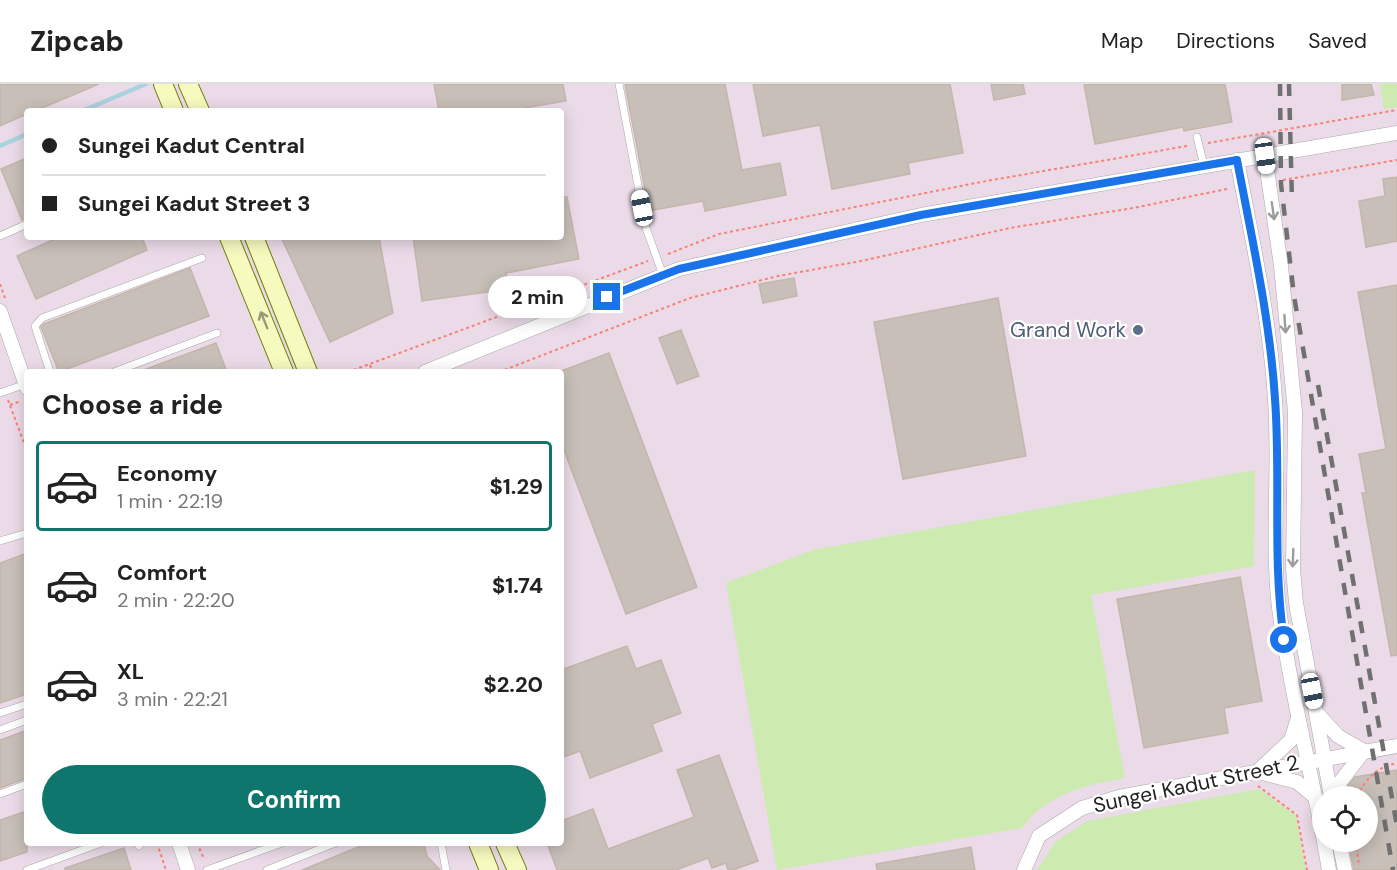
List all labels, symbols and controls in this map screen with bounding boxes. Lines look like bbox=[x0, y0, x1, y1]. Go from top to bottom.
text: Zipcab bbox=[30, 23, 124, 60]
text: Map bbox=[1101, 27, 1143, 55]
text: Directions bbox=[1176, 27, 1275, 55]
text: Saved bbox=[1308, 27, 1367, 55]
text: Sungei Kadut Central bbox=[78, 131, 305, 160]
car bbox=[1254, 137, 1276, 175]
text: Sungei Kadut Street 3 bbox=[78, 189, 311, 218]
car bbox=[630, 189, 654, 227]
one-way arrow bbox=[1268, 201, 1279, 220]
callout: 2 min bbox=[487, 276, 586, 318]
route end bbox=[593, 283, 620, 310]
text: 2 min bbox=[511, 284, 564, 310]
one-way arrow bbox=[258, 312, 269, 330]
one-way arrow bbox=[1280, 314, 1291, 334]
place label: Grand Work bbox=[1010, 316, 1126, 344]
marker: Grand Work bbox=[1131, 323, 1145, 337]
text: Choose a ride bbox=[42, 387, 223, 422]
icon: car bbox=[45, 459, 99, 513]
text: Economy bbox=[117, 459, 217, 488]
text: $1.29 bbox=[490, 472, 543, 501]
text: 1 min · 22:19 bbox=[117, 488, 223, 514]
one-way arrow bbox=[1288, 548, 1299, 568]
icon: car bbox=[45, 558, 99, 612]
text: Comfort bbox=[117, 558, 207, 587]
text: $1.74 bbox=[492, 571, 543, 600]
text: 2 min · 22:20 bbox=[117, 587, 235, 613]
route start bbox=[1270, 626, 1297, 653]
icon: car bbox=[45, 657, 99, 711]
text: XL bbox=[117, 657, 144, 686]
text: $2.20 bbox=[483, 670, 543, 699]
car bbox=[1300, 672, 1324, 710]
text: 3 min · 22:21 bbox=[117, 686, 228, 712]
street label: Sungei Kadut Street 2 bbox=[1091, 749, 1301, 819]
button: Confirm bbox=[42, 765, 546, 834]
map controls bbox=[1312, 786, 1378, 852]
button: locate bbox=[1312, 786, 1378, 852]

